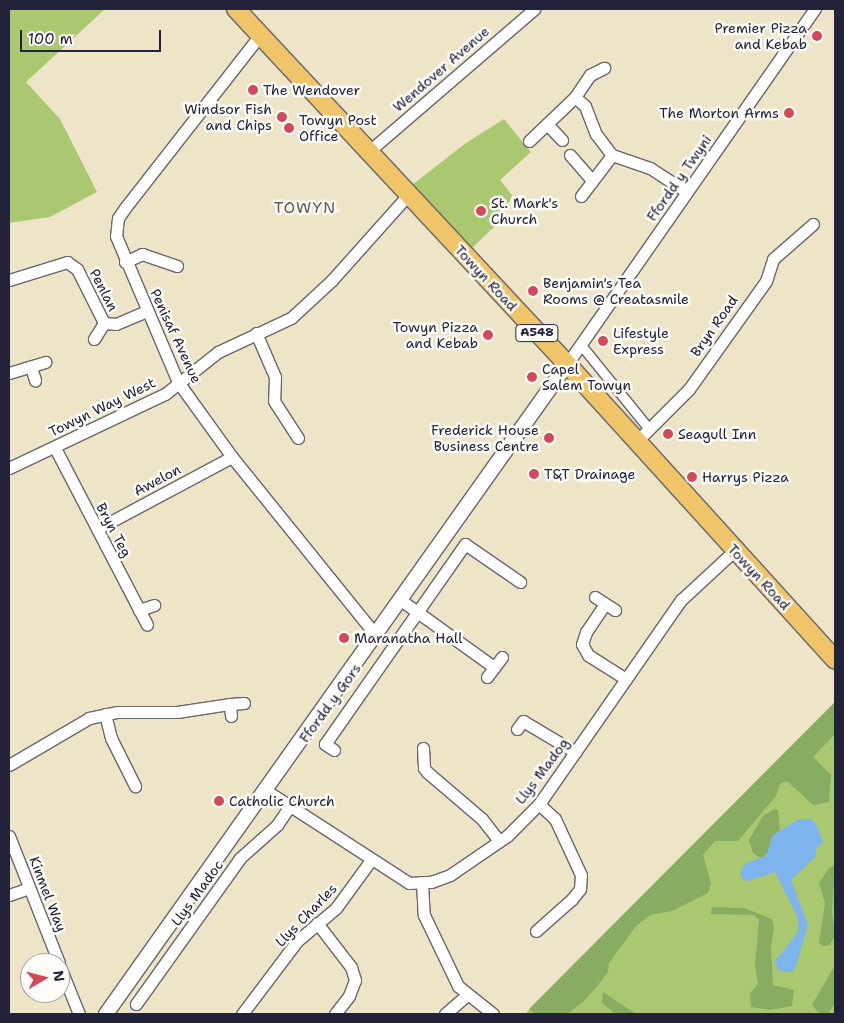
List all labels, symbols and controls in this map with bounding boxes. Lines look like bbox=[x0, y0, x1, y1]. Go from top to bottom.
scale bar bbox=[22, 20, 164, 52]
place label: Premier Pizza and Kebab bbox=[714, 20, 807, 52]
street label: Wendover Avenue bbox=[389, 23, 493, 115]
text: 100 m bbox=[28, 29, 73, 49]
marker: Premier Pizza and Kebab bbox=[811, 30, 823, 42]
place label: The Wendover bbox=[263, 82, 360, 98]
marker: The Wendover bbox=[247, 84, 259, 96]
place label: Windsor Fish and Chips bbox=[184, 101, 272, 134]
place label: The Morton Arms bbox=[659, 105, 779, 121]
marker: The Morton Arms bbox=[783, 107, 795, 119]
marker: Windsor Fish and Chips bbox=[276, 111, 288, 123]
place label: Towyn Post Office bbox=[299, 112, 377, 144]
marker: Towyn Post Office bbox=[283, 122, 295, 134]
street label: Ffordd y Twyni bbox=[643, 132, 715, 224]
place label: St. Mark's Church bbox=[491, 195, 558, 228]
district label: TOWYN bbox=[273, 198, 337, 218]
marker: St. Mark's Church bbox=[475, 205, 487, 217]
street label: Towyn Road bbox=[451, 242, 521, 314]
street label: Penlan bbox=[86, 266, 122, 314]
place label: Benjamin's Tea Rooms @ Creatasmile bbox=[543, 275, 689, 308]
marker: Benjamin's Tea Rooms @ Creatasmile bbox=[527, 285, 539, 297]
street label: Penisaf Avenue bbox=[147, 286, 205, 386]
street label: Bryn Road bbox=[687, 292, 741, 360]
place label: Towyn Pizza and Kebab bbox=[393, 319, 478, 352]
road number: A548 bbox=[514, 323, 560, 342]
place label: Lifestyle Express bbox=[613, 325, 669, 358]
marker: Towyn Pizza and Kebab bbox=[482, 329, 494, 341]
marker: Lifestyle Express bbox=[597, 335, 609, 347]
place label: Capel Salem Towyn bbox=[542, 361, 631, 394]
marker: Capel Salem Towyn bbox=[526, 371, 538, 383]
street label: Towyn Way West bbox=[46, 374, 158, 440]
place label: Frederick House Business Centre bbox=[431, 422, 539, 454]
place label: Seagull Inn bbox=[678, 426, 756, 442]
marker: Seagull Inn bbox=[662, 428, 674, 440]
marker: Frederick House Business Centre bbox=[543, 432, 555, 444]
street label: Awelon bbox=[131, 461, 183, 499]
place label: T&T Drainage bbox=[544, 466, 636, 482]
marker: T&T Drainage bbox=[528, 468, 540, 480]
place label: Harrys Pizza bbox=[702, 469, 789, 485]
marker: Harrys Pizza bbox=[686, 471, 698, 483]
street label: Bryn Teg bbox=[93, 500, 135, 560]
street label: Towyn Road bbox=[724, 541, 794, 613]
place label: Maranatha Hall bbox=[354, 630, 462, 646]
marker: Maranatha Hall bbox=[338, 632, 350, 644]
street label: Ffordd y Gors bbox=[296, 660, 364, 746]
street label: Llys Madog bbox=[512, 735, 572, 807]
place label: Catholic Church bbox=[229, 793, 335, 809]
marker: Catholic Church bbox=[213, 795, 225, 807]
street label: Kinmel Way bbox=[26, 854, 70, 934]
street label: Llys Madoc bbox=[168, 857, 226, 929]
street label: Llys Charles bbox=[272, 880, 340, 950]
north arrow bbox=[20, 953, 70, 1003]
text: N bbox=[49, 969, 69, 983]

